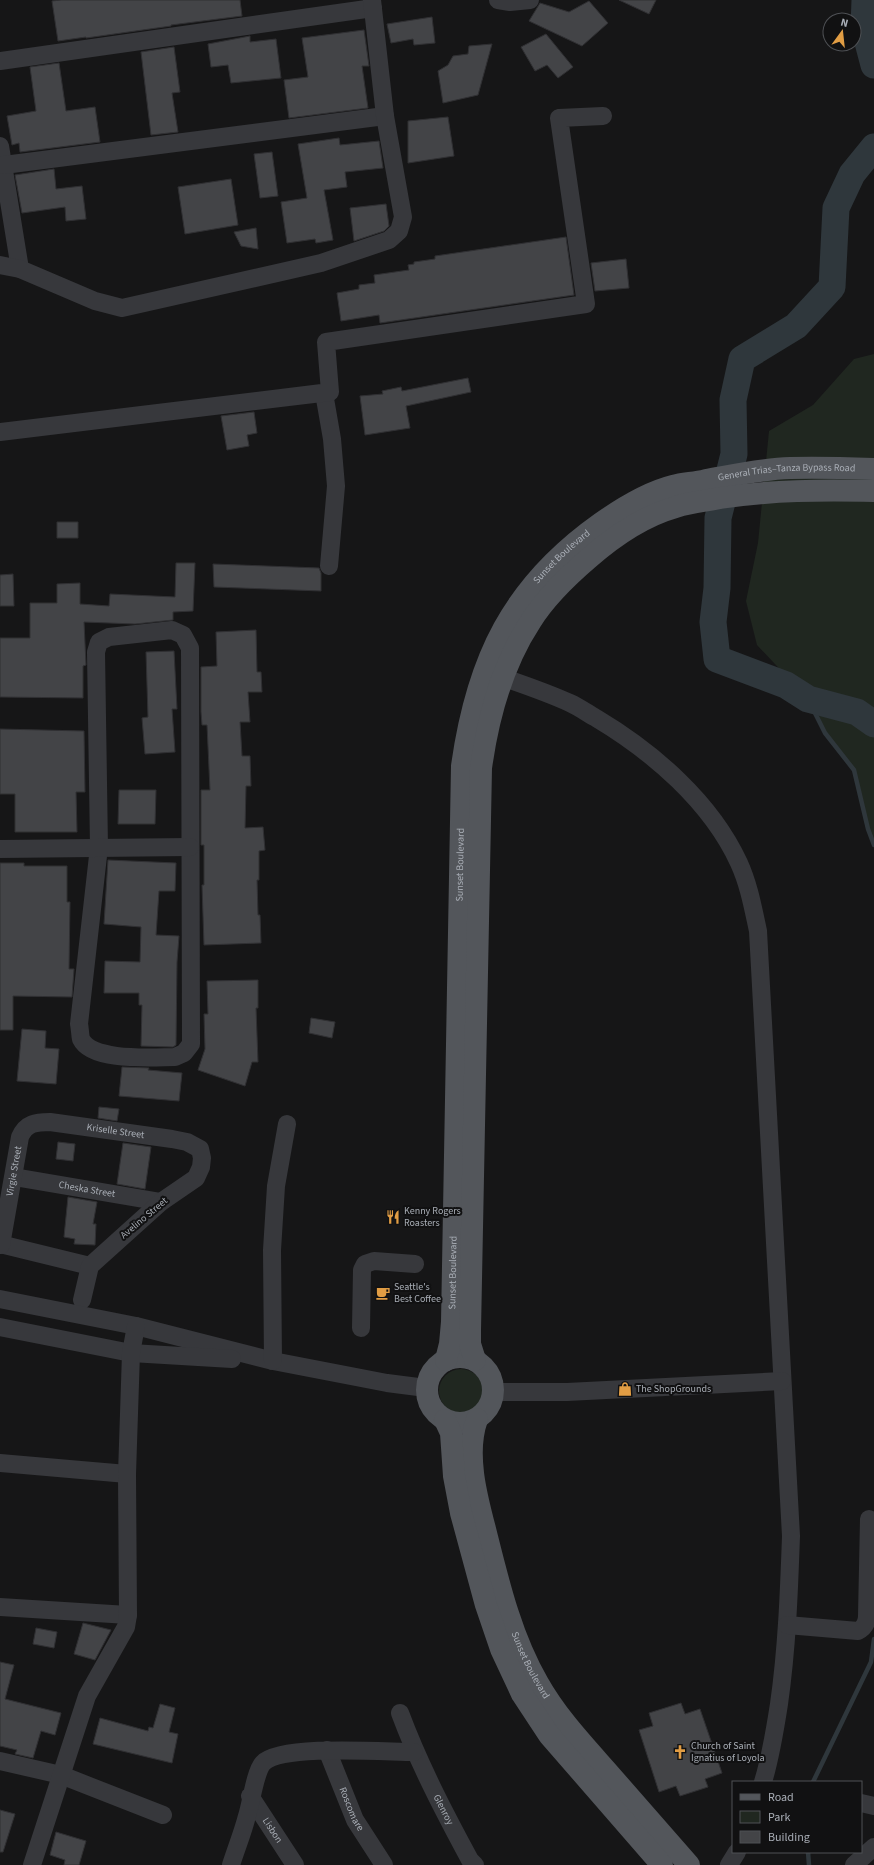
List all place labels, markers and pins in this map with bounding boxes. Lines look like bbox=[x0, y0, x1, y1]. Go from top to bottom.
place label: Kenny Rogers Roasters bbox=[404, 1204, 461, 1230]
restaurant icon: Kenny Rogers Roasters bbox=[385, 1209, 401, 1225]
place label: Seattle's Best Coffee bbox=[394, 1280, 441, 1306]
cafe icon: Seattle's Best Coffee bbox=[375, 1285, 391, 1301]
shop icon: The ShopGrounds bbox=[617, 1381, 633, 1397]
place label: The ShopGrounds bbox=[636, 1382, 711, 1396]
place label: Church of Saint Ignatius of Loyola bbox=[691, 1739, 765, 1765]
church icon: Church of Saint Ignatius of Loyola bbox=[672, 1744, 688, 1760]

